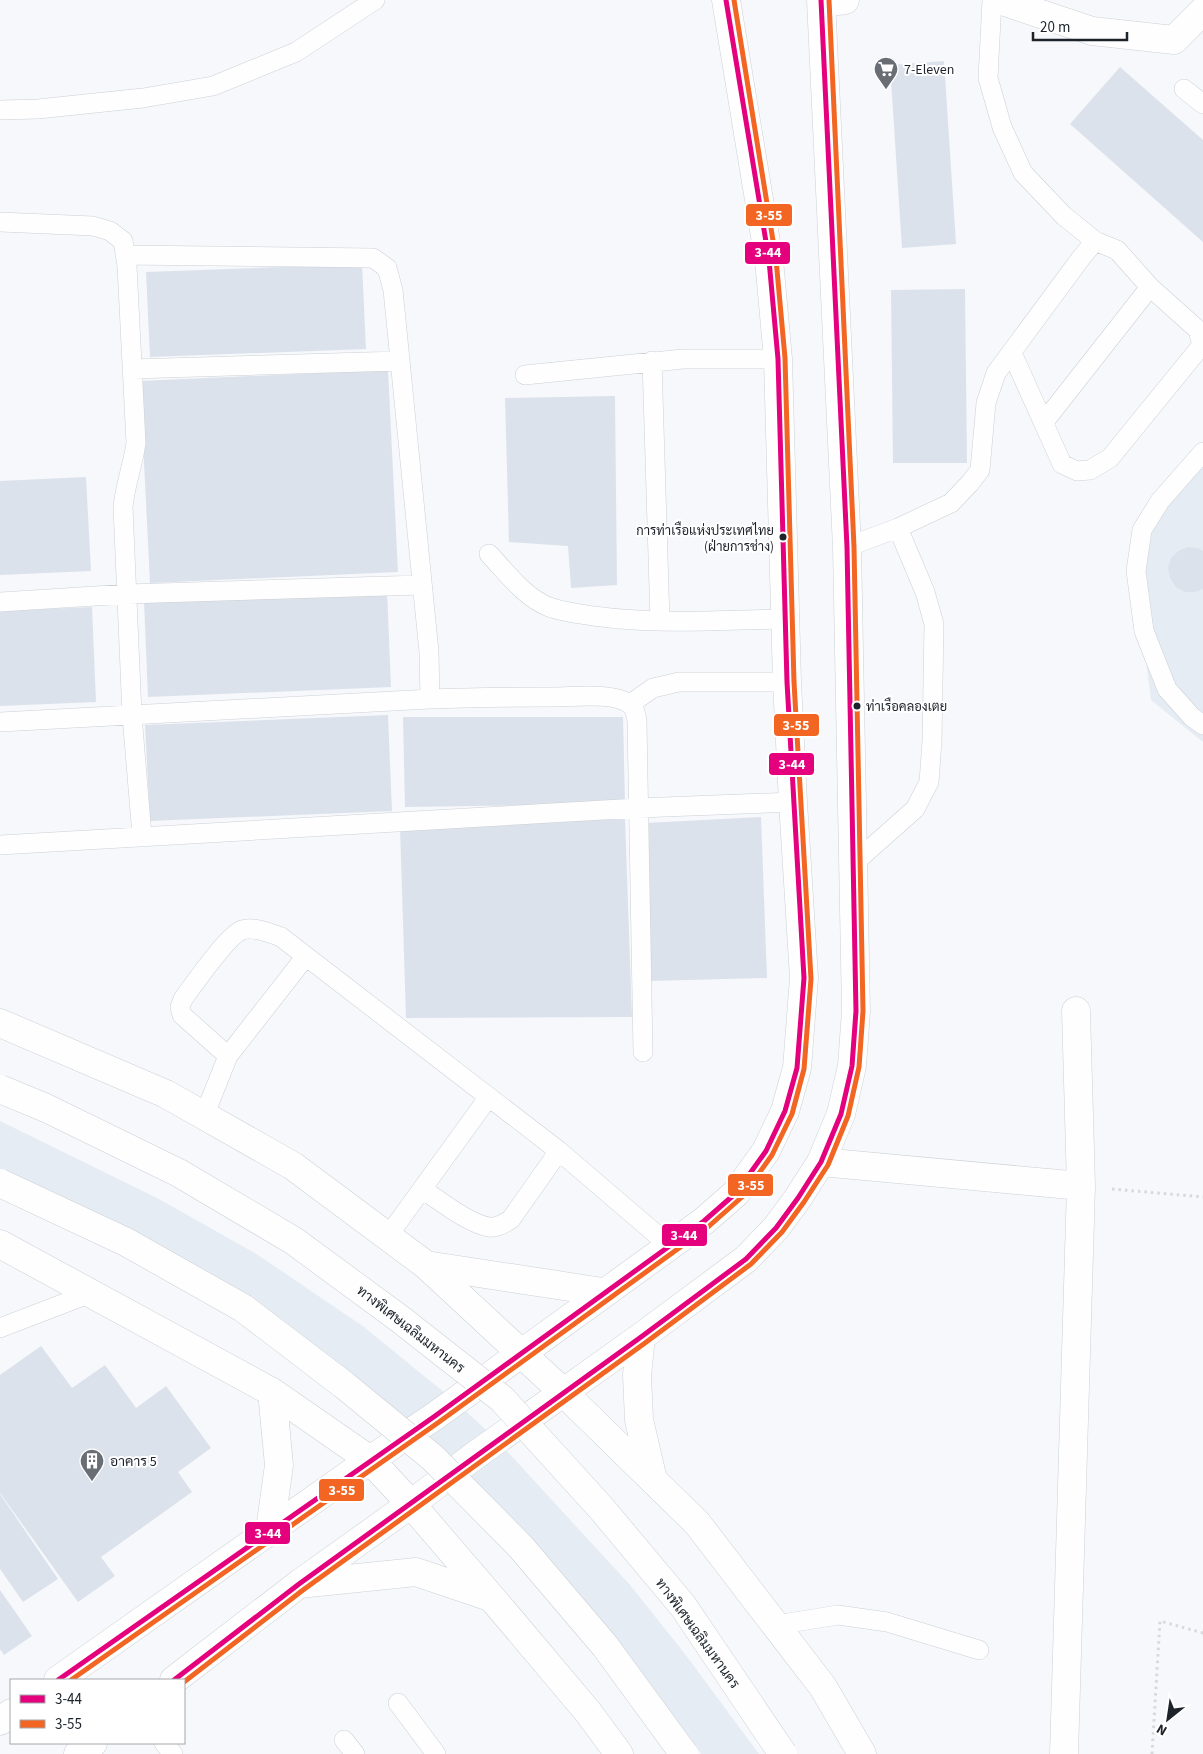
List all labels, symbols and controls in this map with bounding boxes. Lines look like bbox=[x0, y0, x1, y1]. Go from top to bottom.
scale bar bbox=[1033, 10, 1127, 42]
text: 20 m bbox=[1040, 17, 1070, 38]
supermarket icon: 7-Eleven bbox=[873, 56, 899, 90]
place label: 7-Eleven bbox=[904, 60, 954, 80]
line badge: 3-55 bbox=[745, 203, 793, 227]
text: 3-55 bbox=[756, 206, 782, 226]
line badge: 3-44 bbox=[744, 241, 791, 265]
text: 3-44 bbox=[755, 243, 782, 263]
place label: การท่าเรือแห่งประเทศไทย (ฝ่ายการช่าง) bbox=[636, 521, 774, 556]
marker: การท่าเรือแห่งประเทศไทย (ฝ่ายการช่าง) bbox=[778, 532, 788, 542]
place label: ท่าเรือคลองเตย bbox=[866, 697, 947, 716]
marker: ท่าเรือคลองเตย bbox=[852, 701, 862, 711]
line badge: 3-55 bbox=[773, 713, 820, 737]
text: 3-55 bbox=[783, 716, 809, 736]
line badge: 3-44 bbox=[768, 752, 815, 776]
text: 3-44 bbox=[779, 755, 806, 775]
line badge: 3-55 bbox=[727, 1173, 774, 1197]
text: 3-55 bbox=[738, 1176, 764, 1196]
line badge: 3-44 bbox=[661, 1223, 708, 1247]
text: 3-44 bbox=[671, 1226, 698, 1246]
street label: ทางพิเศษเฉลิมมหานคร bbox=[352, 1281, 469, 1378]
building icon: อาคาร 5 bbox=[79, 1448, 105, 1482]
place label: อาคาร 5 bbox=[110, 1452, 157, 1472]
line badge: 3-55 bbox=[318, 1478, 365, 1502]
text: 3-55 bbox=[329, 1481, 355, 1501]
line badge: 3-44 bbox=[244, 1521, 291, 1545]
text: 3-44 bbox=[255, 1524, 282, 1544]
street label: ทางพิเศษเฉลิมมหานคร bbox=[650, 1574, 744, 1693]
legend bbox=[10, 1679, 185, 1744]
text: 3-44 bbox=[55, 1689, 83, 1710]
north arrow bbox=[1143, 1694, 1193, 1744]
text: 3-55 bbox=[55, 1714, 82, 1735]
text: N bbox=[1153, 1718, 1171, 1740]

